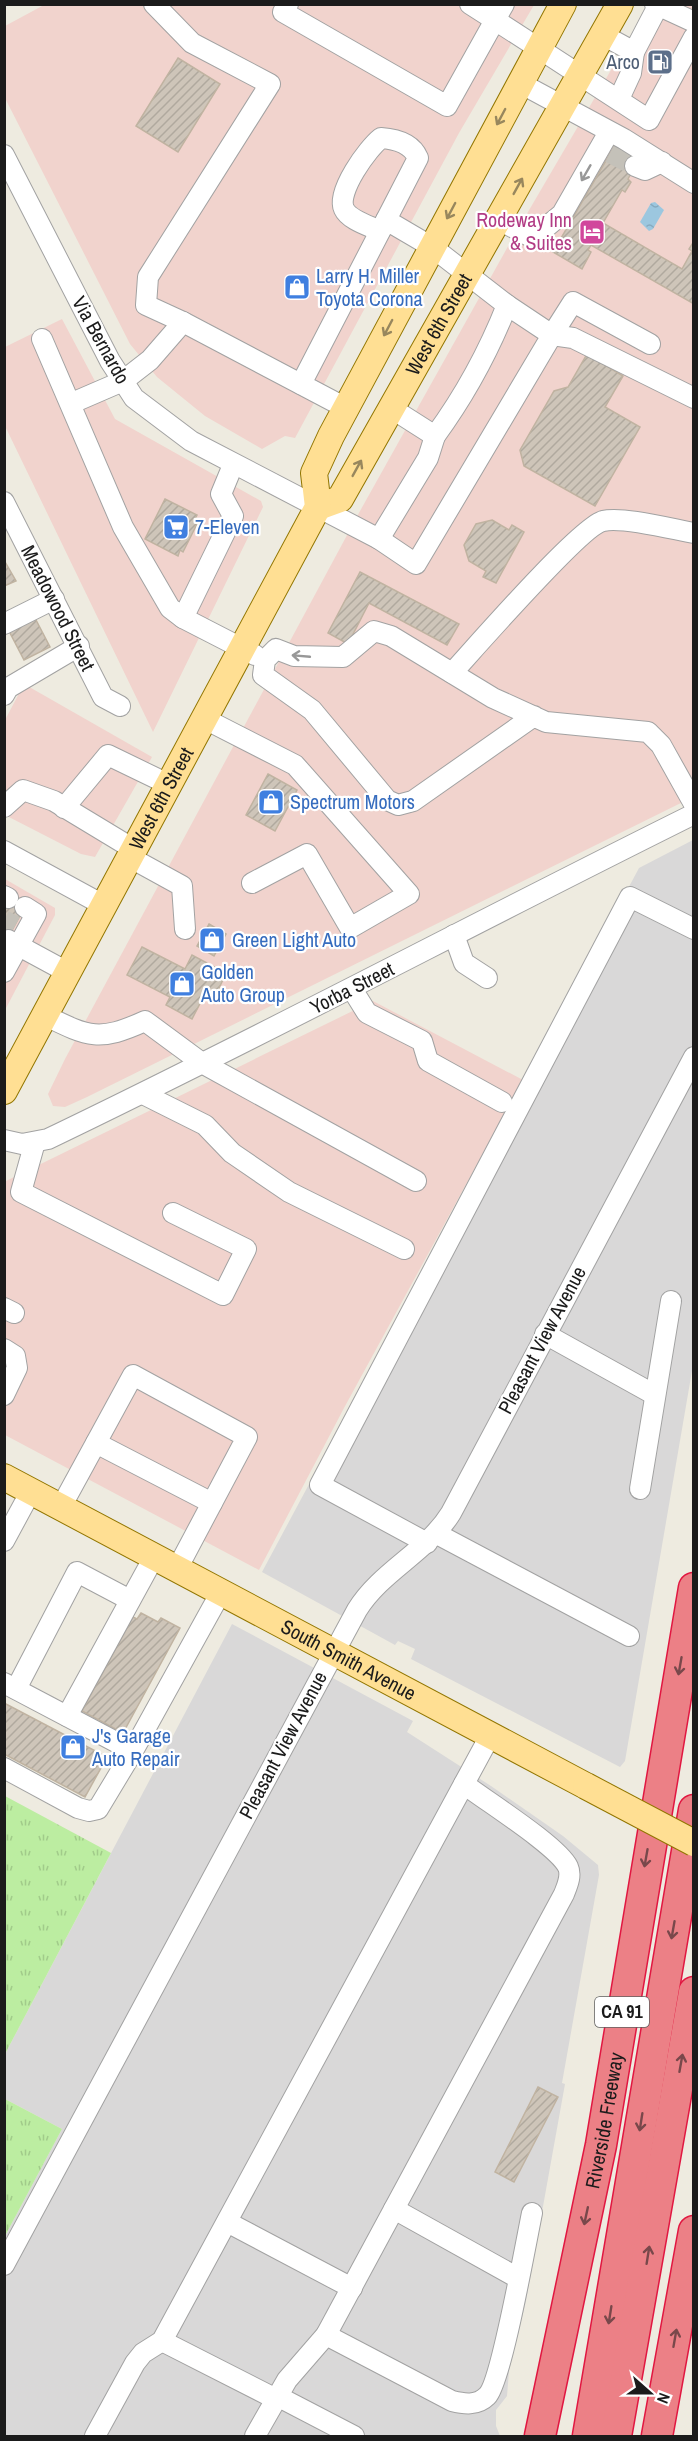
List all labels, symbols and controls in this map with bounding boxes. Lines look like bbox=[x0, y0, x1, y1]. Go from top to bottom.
fuel station icon: Arco bbox=[645, 47, 675, 77]
place label: Arco bbox=[605, 48, 640, 75]
one-way arrow bbox=[495, 108, 507, 125]
one-way arrow bbox=[579, 164, 591, 181]
one-way arrow bbox=[513, 178, 524, 196]
one-way arrow bbox=[445, 201, 456, 219]
place label: Rodeway Inn & Suites bbox=[476, 206, 572, 256]
hotel icon: Rodeway Inn & Suites bbox=[577, 217, 607, 247]
place label: Larry H. Miller Toyota Corona bbox=[316, 262, 423, 312]
street label: West 6th Street bbox=[399, 268, 478, 380]
shop icon: Larry H. Miller Toyota Corona bbox=[282, 272, 312, 302]
street label: Via Bernardo bbox=[66, 291, 137, 388]
one-way arrow bbox=[382, 319, 394, 337]
one-way arrow bbox=[352, 460, 364, 477]
supermarket icon: 7-Eleven bbox=[161, 512, 191, 542]
place label: 7-Eleven bbox=[195, 513, 260, 540]
street label: Meadowood Street bbox=[15, 540, 102, 676]
one-way arrow bbox=[292, 650, 312, 661]
street label: West 6th Street bbox=[122, 742, 200, 854]
shop icon: Spectrum Motors bbox=[256, 787, 286, 817]
place label: Spectrum Motors bbox=[290, 788, 415, 815]
shop icon: Green Light Auto bbox=[197, 925, 227, 955]
place label: Green Light Auto bbox=[232, 926, 356, 953]
street label: Yorba Street bbox=[305, 955, 399, 1020]
place label: Golden Auto Group bbox=[200, 958, 285, 1008]
shop icon: Golden Auto Group bbox=[167, 969, 197, 999]
street label: Pleasant View Avenue bbox=[491, 1261, 592, 1418]
street label: South Smith Avenue bbox=[276, 1612, 421, 1706]
one-way arrow bbox=[674, 1656, 685, 1675]
street label: Pleasant View Avenue bbox=[232, 1666, 333, 1823]
place label: J's Garage Auto Repair bbox=[91, 1722, 180, 1772]
shop icon: J's Garage Auto Repair bbox=[58, 1732, 88, 1762]
one-way arrow bbox=[641, 1848, 652, 1868]
one-way arrow bbox=[668, 1920, 679, 1939]
road number: CA 91 bbox=[595, 1997, 649, 2027]
street label: Riverside Freeway bbox=[578, 2050, 629, 2191]
one-way arrow bbox=[676, 2053, 687, 2073]
one-way arrow bbox=[635, 2112, 646, 2132]
one-way arrow bbox=[580, 2206, 591, 2225]
one-way arrow bbox=[643, 2245, 654, 2265]
one-way arrow bbox=[604, 2304, 615, 2324]
one-way arrow bbox=[670, 2328, 681, 2348]
north arrow bbox=[620, 2363, 680, 2423]
text: N bbox=[652, 2390, 676, 2407]

